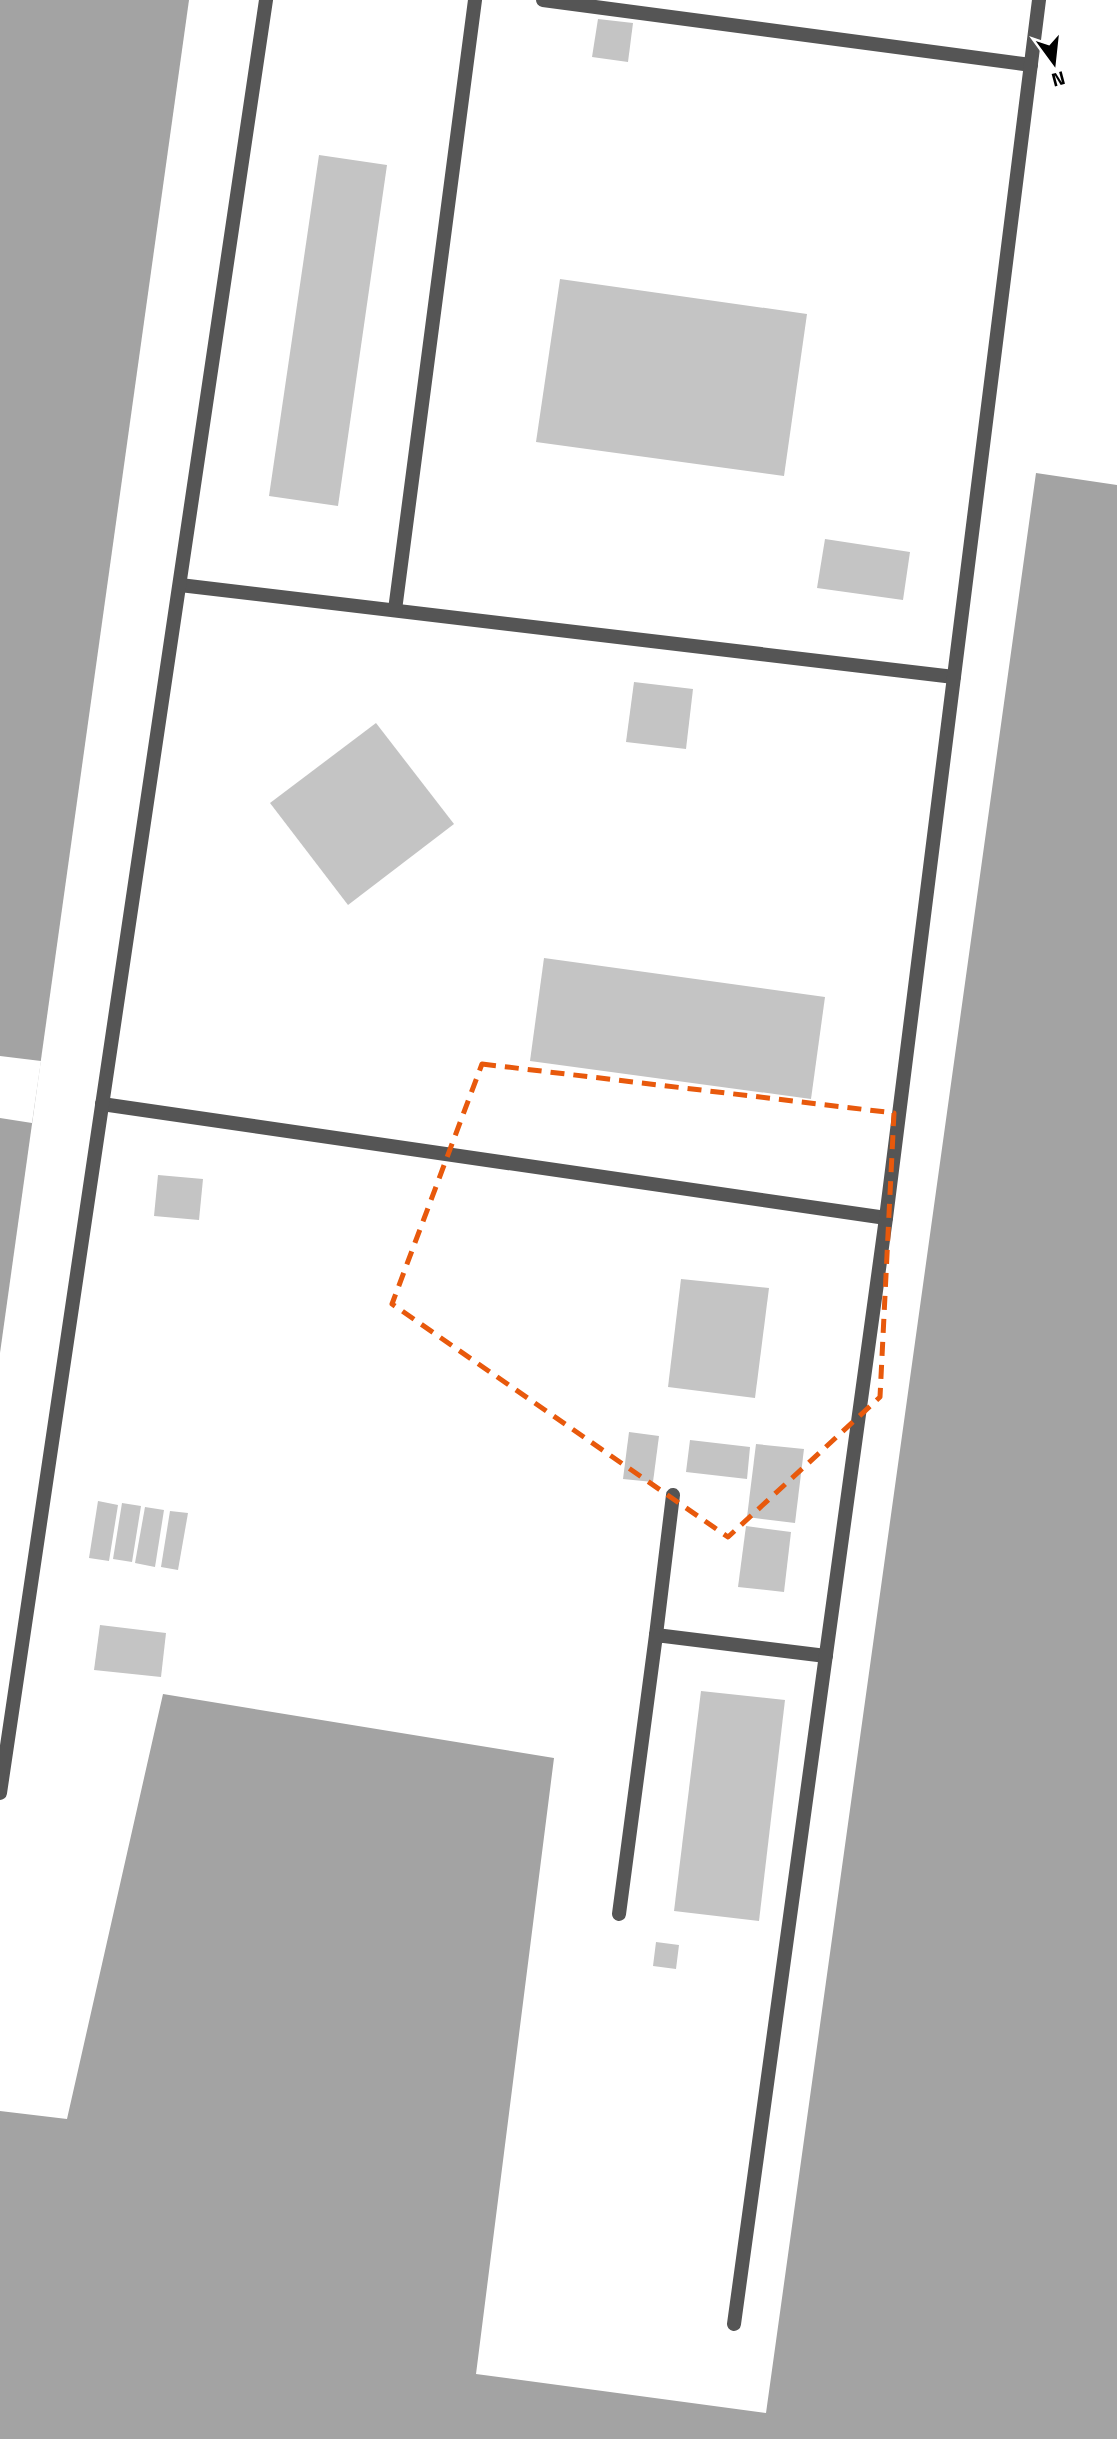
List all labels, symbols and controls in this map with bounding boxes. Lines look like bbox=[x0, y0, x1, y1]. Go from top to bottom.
north arrow bbox=[1019, 28, 1089, 98]
text: N bbox=[1048, 64, 1069, 96]

